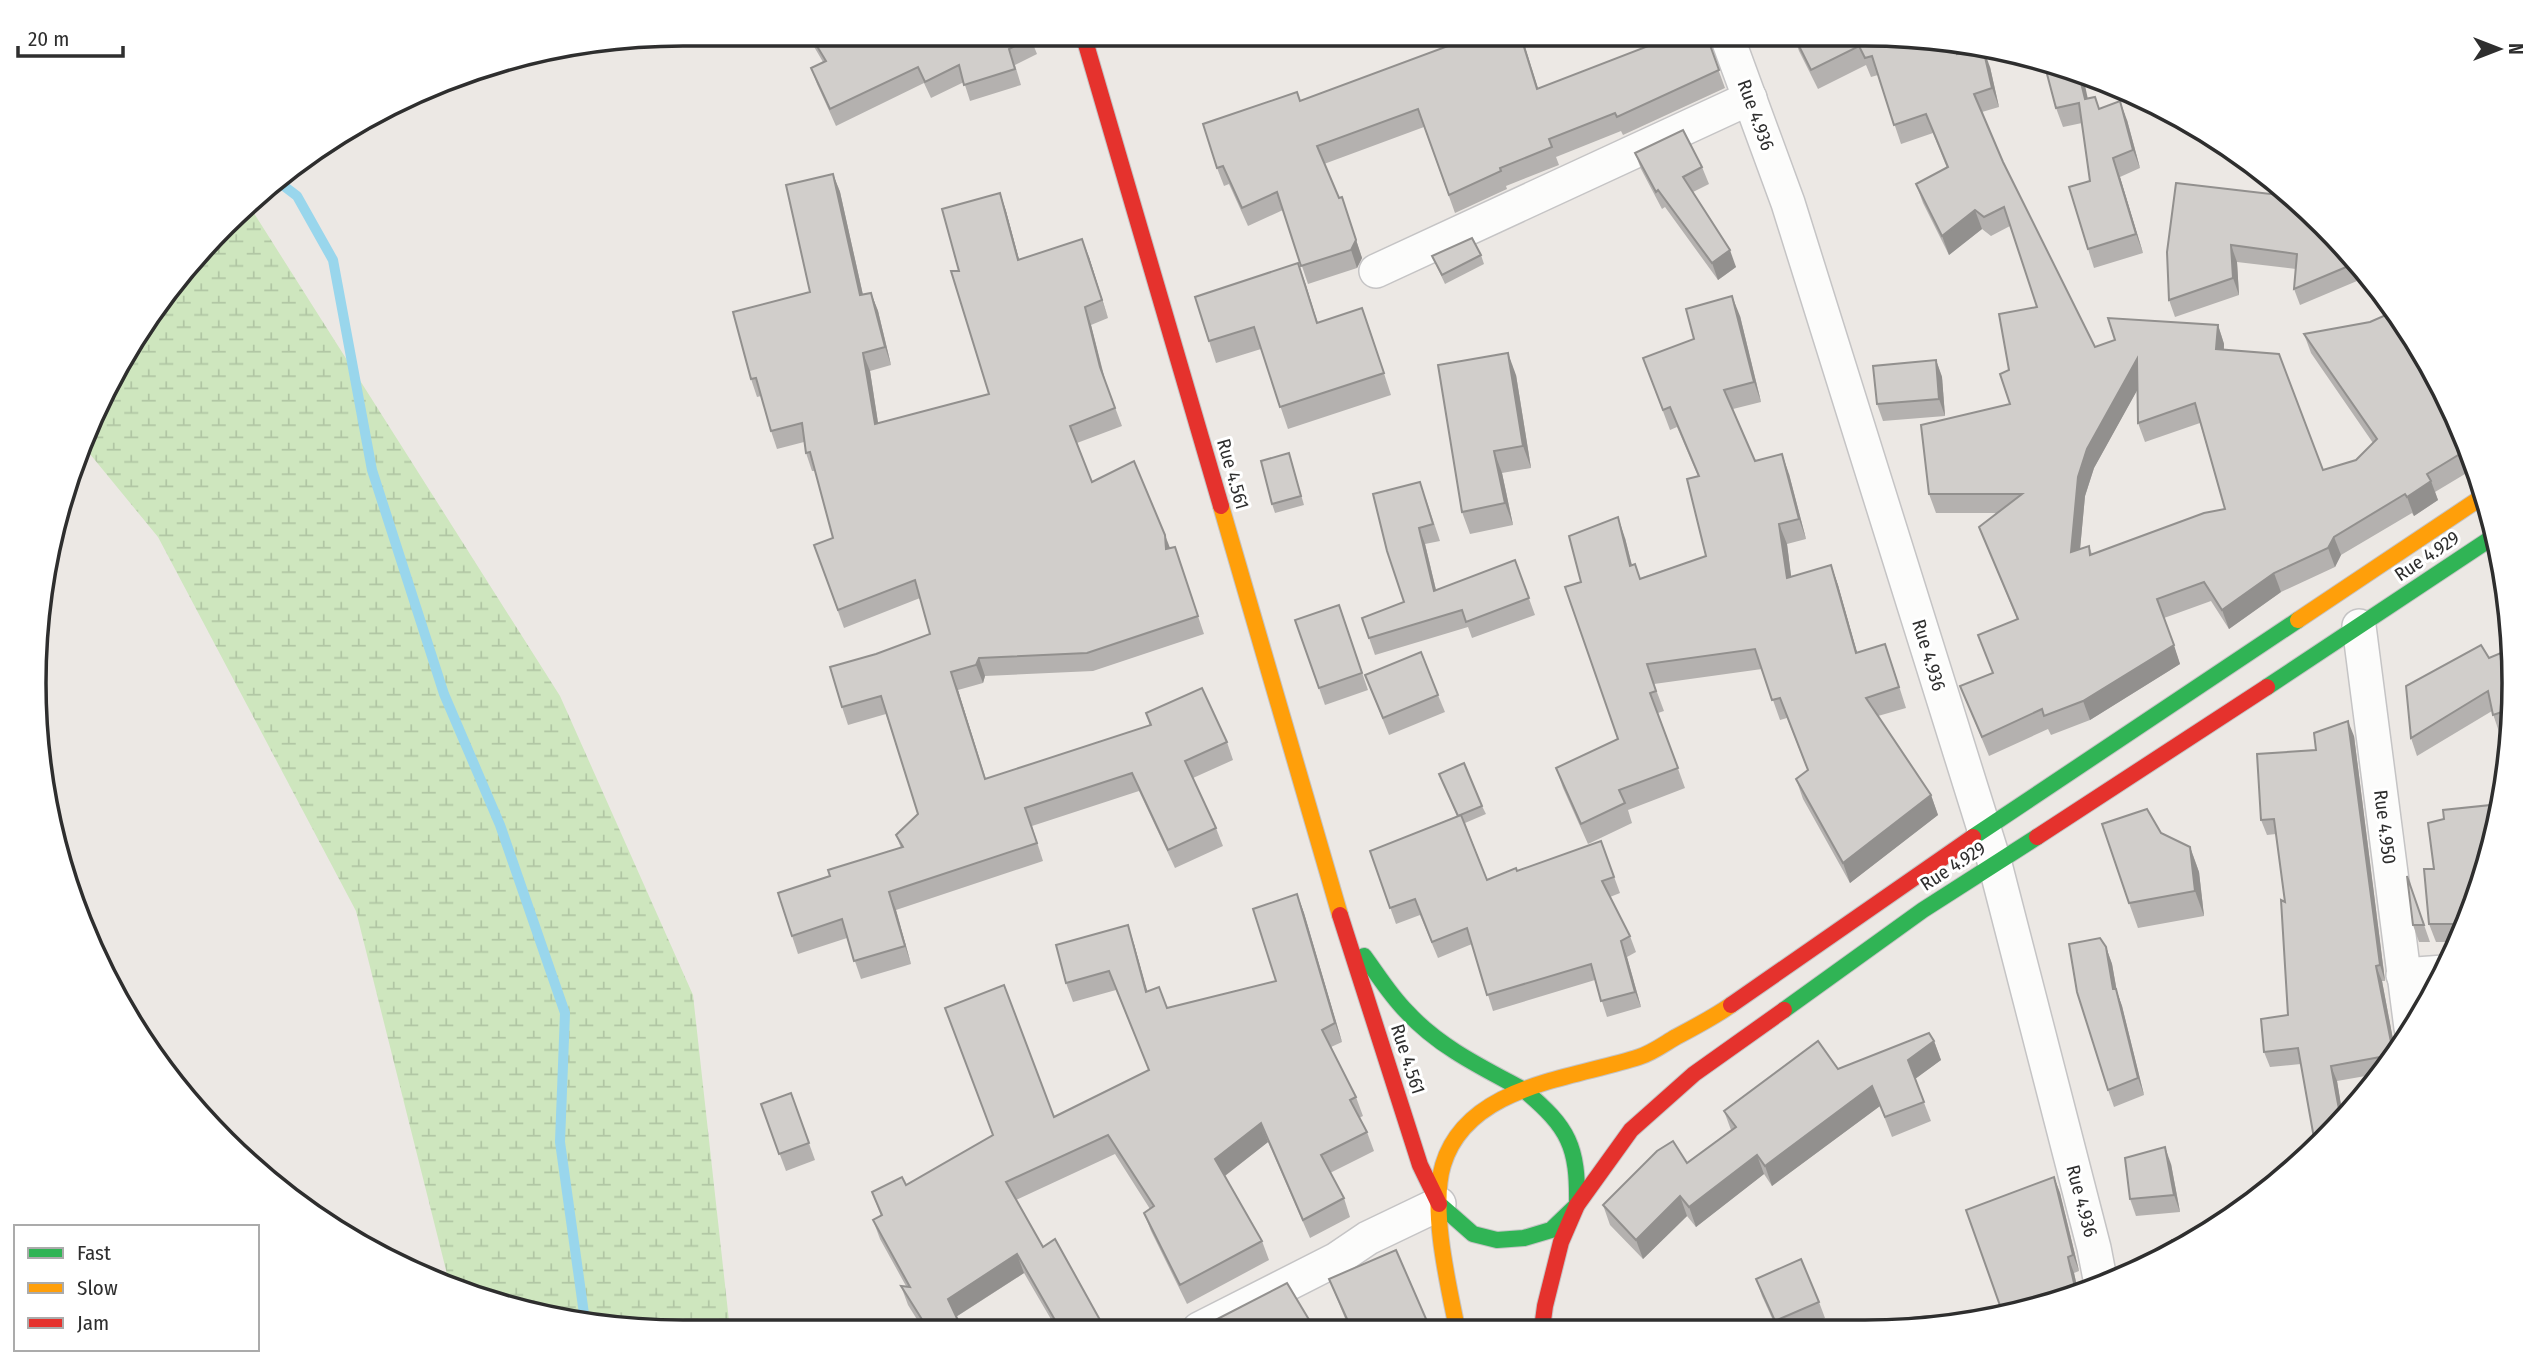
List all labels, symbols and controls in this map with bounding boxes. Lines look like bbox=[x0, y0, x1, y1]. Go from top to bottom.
scale bar bbox=[18, 14, 122, 58]
north arrow bbox=[2464, 14, 2534, 84]
text: 20 m bbox=[28, 26, 69, 52]
text: N bbox=[2504, 43, 2527, 55]
street label: Rue 4.936 bbox=[1733, 76, 1779, 154]
street label: Rue 4.561 bbox=[1212, 436, 1254, 512]
street label: Rue 4.929 bbox=[2390, 526, 2464, 586]
street label: Rue 4.936 bbox=[1907, 616, 1951, 694]
street label: Rue 4.950 bbox=[2369, 789, 2401, 865]
street label: Rue 4.929 bbox=[1916, 836, 1990, 896]
street label: Rue 4.561 bbox=[1386, 1021, 1430, 1097]
street label: Rue 4.936 bbox=[2061, 1162, 2103, 1240]
legend bbox=[14, 1225, 259, 1351]
text: Fast bbox=[77, 1240, 111, 1266]
text: Slow bbox=[77, 1275, 118, 1301]
text: Jam bbox=[77, 1310, 109, 1336]

